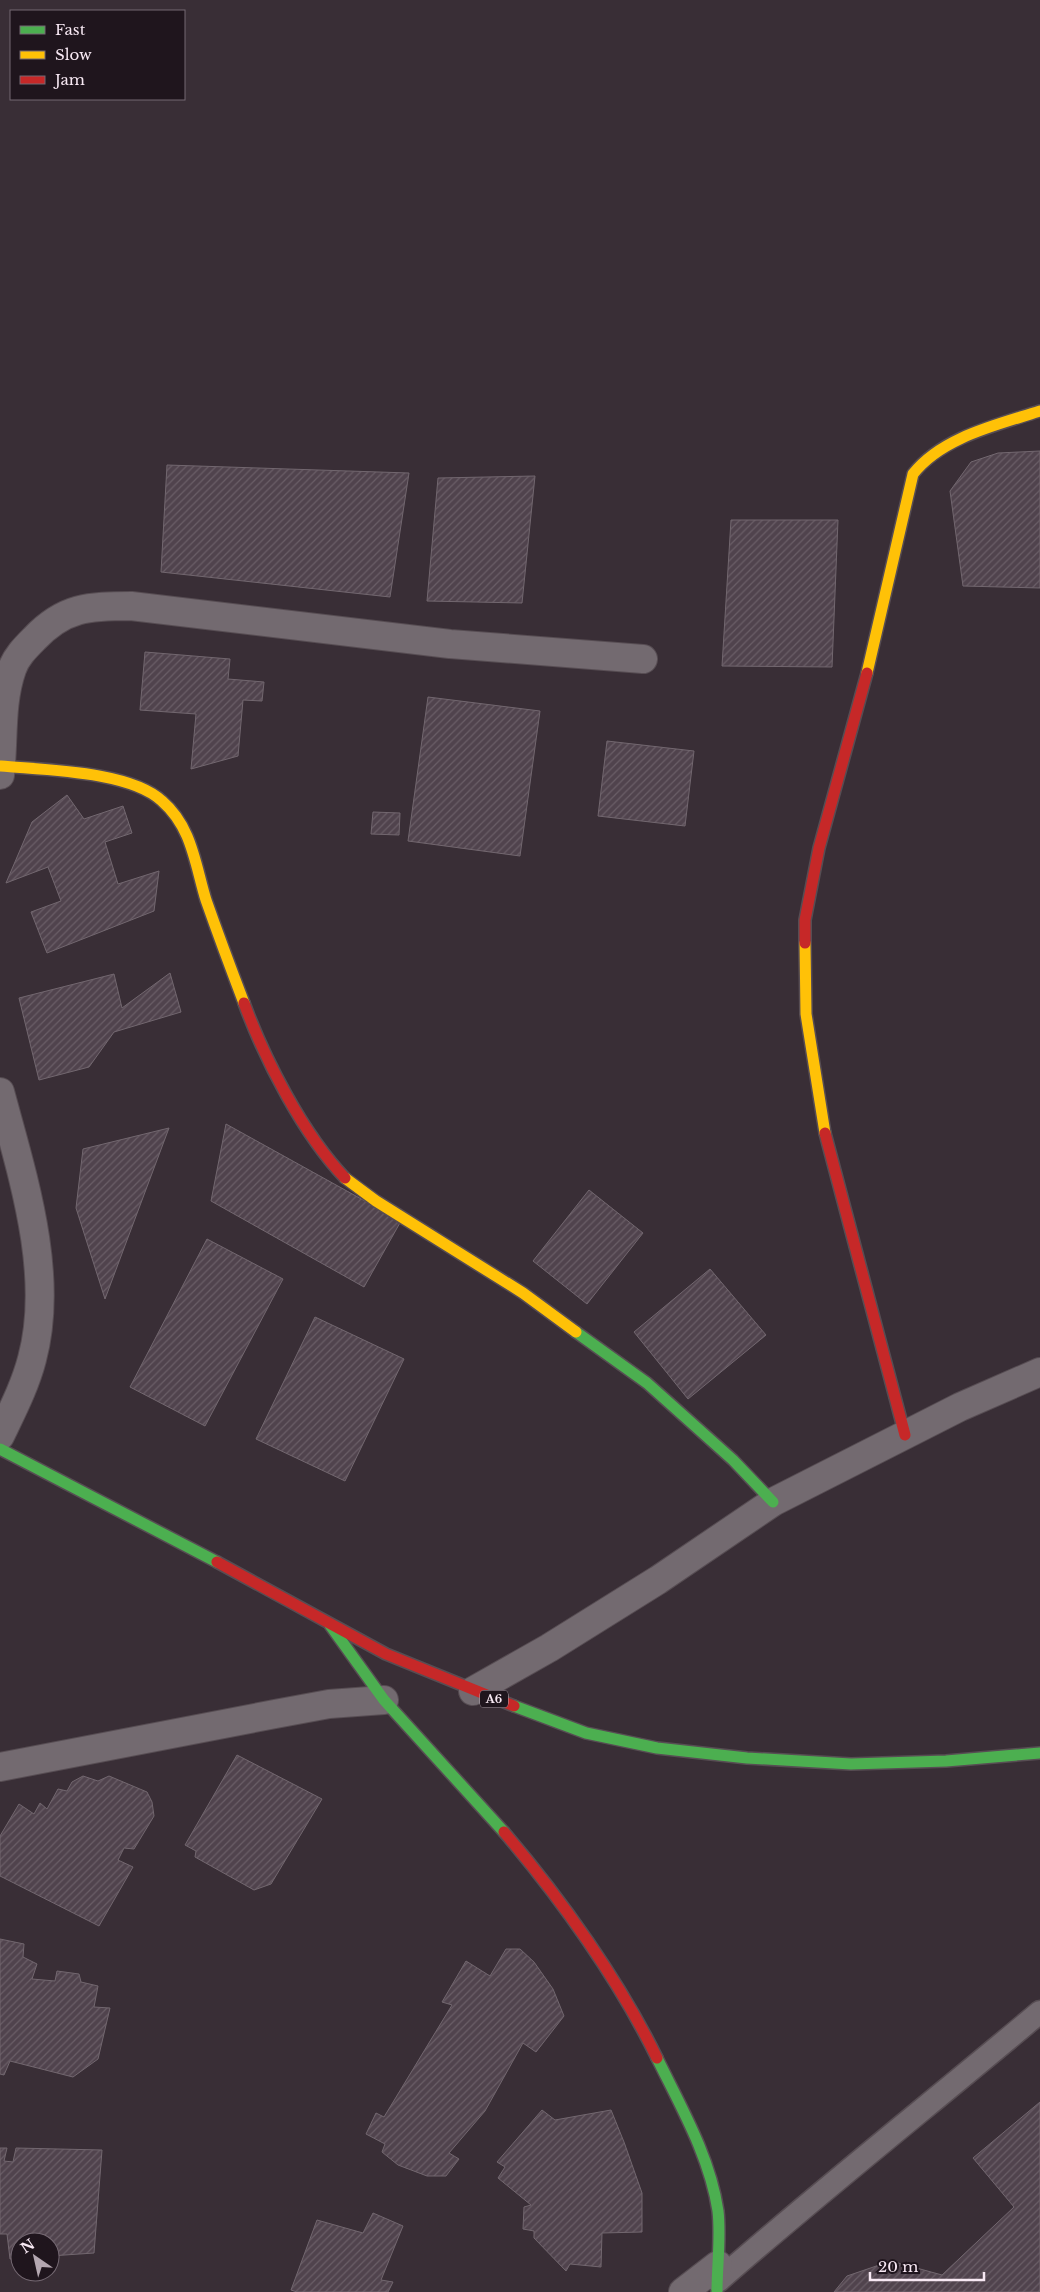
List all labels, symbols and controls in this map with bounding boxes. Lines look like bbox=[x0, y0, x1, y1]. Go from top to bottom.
legend bbox=[10, 10, 185, 100]
text: Fast bbox=[55, 20, 86, 39]
text: Slow bbox=[55, 45, 92, 64]
text: Jam bbox=[53, 70, 85, 89]
road number: A6 bbox=[480, 1690, 508, 1708]
north arrow bbox=[10, 2232, 60, 2282]
text: N bbox=[17, 2235, 38, 2257]
scale bar bbox=[870, 2250, 984, 2282]
text: 20 m bbox=[878, 2257, 918, 2276]

